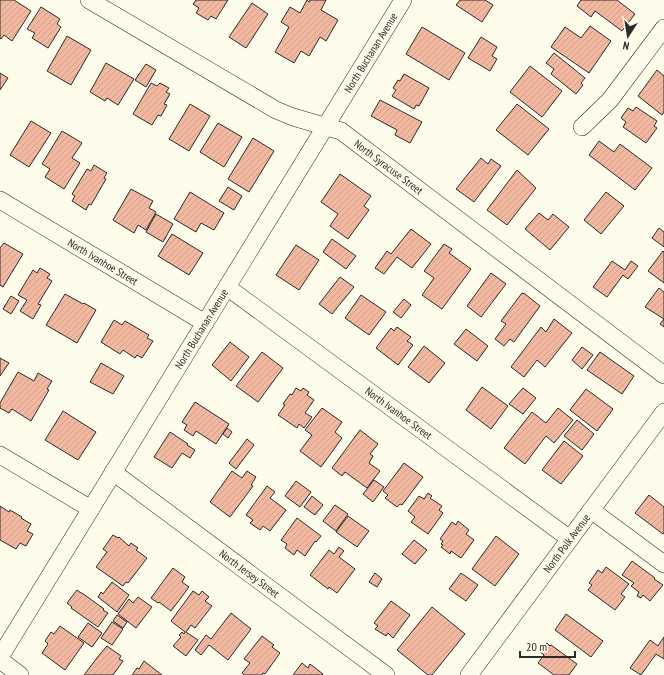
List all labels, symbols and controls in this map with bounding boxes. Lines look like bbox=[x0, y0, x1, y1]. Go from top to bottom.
street label: North Buchanan Avenue bbox=[341, 10, 401, 95]
north arrow bbox=[608, 16, 648, 56]
text: N bbox=[622, 38, 630, 53]
street label: North Syracuse Street bbox=[351, 136, 426, 197]
street label: North Ivanhoe Street bbox=[65, 235, 141, 288]
street label: North Buchanan Avenue bbox=[171, 286, 231, 371]
street label: North Ivanhoe Street bbox=[362, 384, 435, 442]
street label: North Polk Avenue bbox=[540, 511, 593, 576]
street label: North Jersey Street bbox=[217, 546, 282, 600]
scale bar bbox=[520, 633, 575, 659]
text: 20 m bbox=[526, 639, 547, 654]

